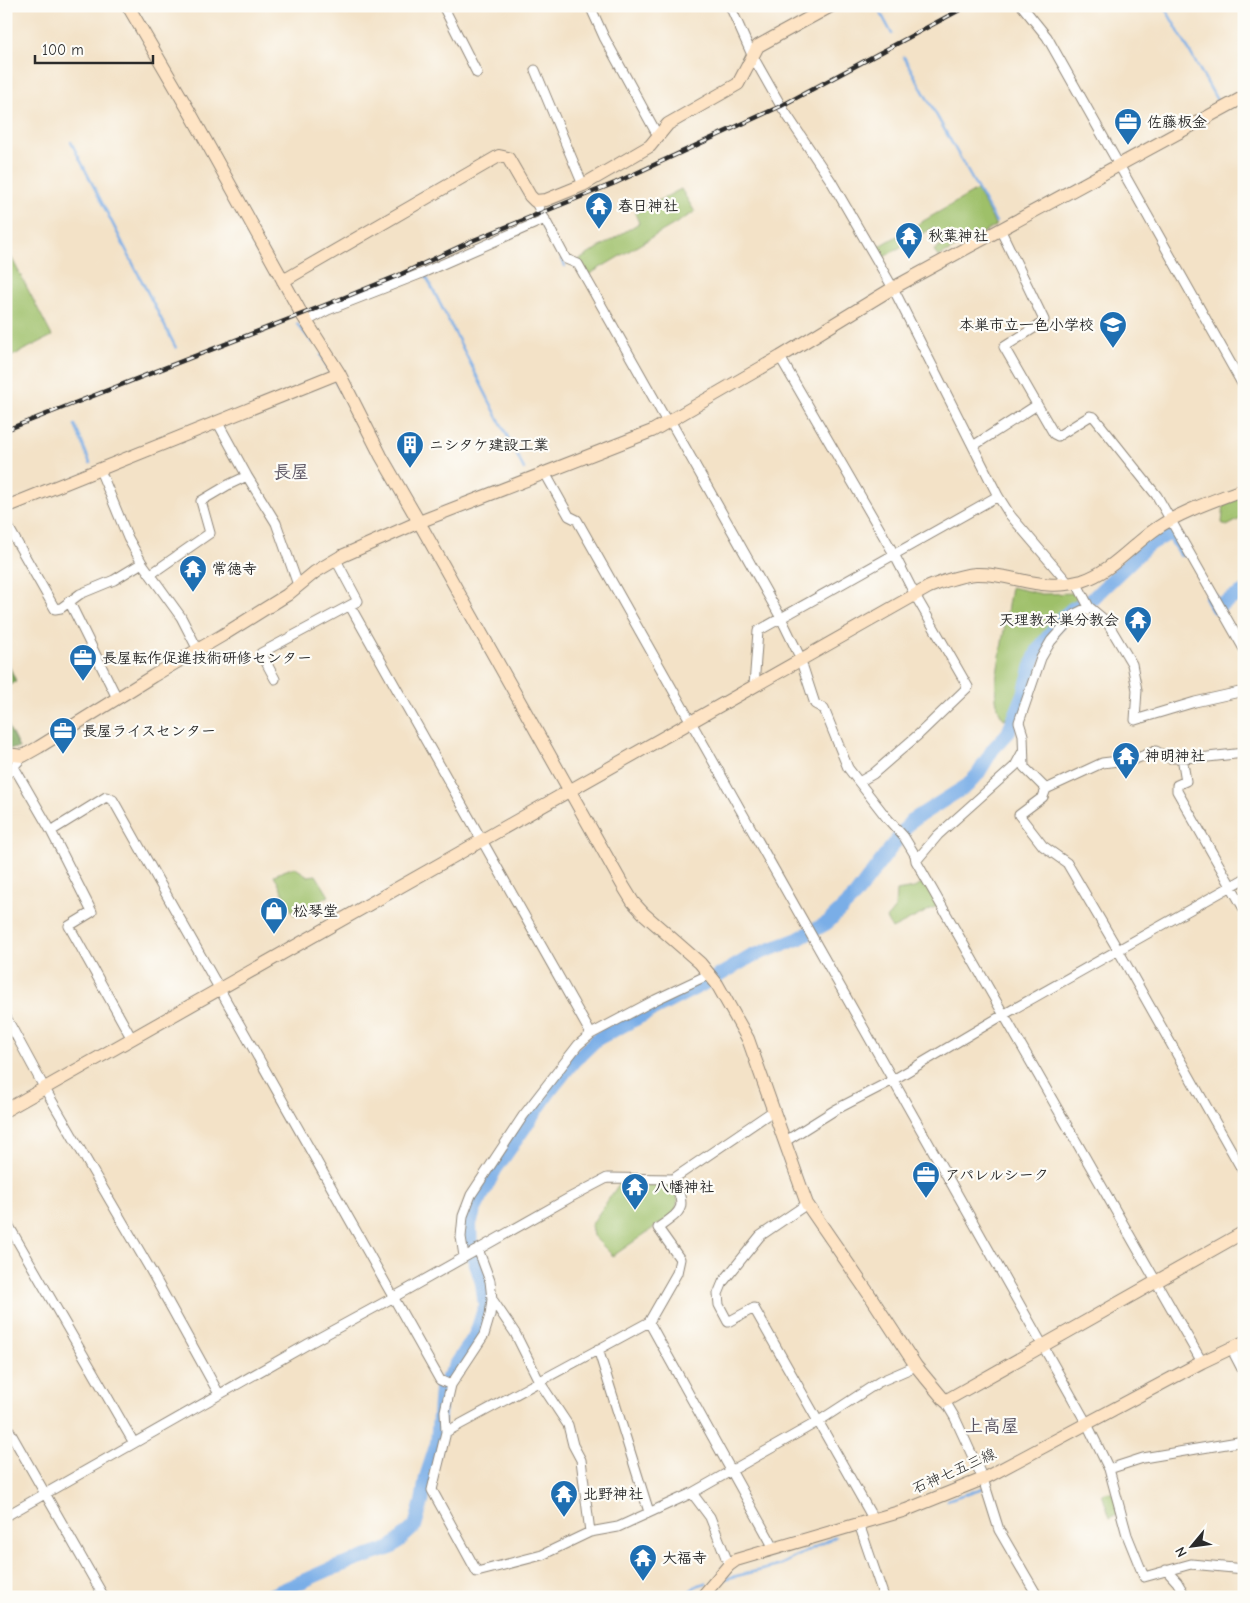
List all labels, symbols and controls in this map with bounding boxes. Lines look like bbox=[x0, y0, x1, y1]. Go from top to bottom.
scale bar bbox=[35, 32, 152, 64]
text: 100 m bbox=[42, 41, 84, 59]
office icon: 佐藤板金 bbox=[1113, 107, 1143, 146]
place label: 佐藤板金 bbox=[1147, 113, 1207, 131]
temple icon: 春日神社 bbox=[584, 191, 614, 230]
place label: 春日神社 bbox=[618, 197, 678, 215]
temple icon: 秋葉神社 bbox=[894, 221, 924, 260]
place label: 秋葉神社 bbox=[928, 227, 988, 245]
school or university icon: 本巣市立一色小学校 bbox=[1098, 310, 1128, 349]
place label: 本巣市立一色小学校 bbox=[959, 316, 1094, 334]
building icon: ニシタケ建設工業 bbox=[395, 430, 425, 469]
place label: ニシタケ建設工業 bbox=[429, 436, 548, 454]
district label: 長屋 bbox=[273, 462, 309, 483]
temple icon: 常徳寺 bbox=[178, 554, 208, 593]
place label: 常徳寺 bbox=[212, 560, 257, 578]
temple icon: 天理教本巣分教会 bbox=[1123, 605, 1153, 644]
place label: 天理教本巣分教会 bbox=[999, 611, 1119, 629]
office icon: 長屋転作促進技術研修センター bbox=[68, 643, 98, 682]
place label: 長屋転作促進技術研修センター bbox=[102, 649, 312, 667]
office icon: 長屋ライスセンター bbox=[48, 716, 78, 755]
place label: 長屋ライスセンター bbox=[82, 722, 216, 740]
temple icon: 神明神社 bbox=[1111, 741, 1141, 780]
place label: 神明神社 bbox=[1145, 747, 1205, 765]
shop icon: 松琴堂 bbox=[259, 896, 289, 935]
place label: 松琴堂 bbox=[293, 902, 338, 920]
office icon: アパレルシーク bbox=[911, 1160, 941, 1199]
place label: アパレルシーク bbox=[945, 1166, 1049, 1184]
temple icon: 八幡神社 bbox=[620, 1172, 650, 1211]
place label: 八幡神社 bbox=[654, 1178, 714, 1196]
district label: 上高屋 bbox=[965, 1416, 1019, 1437]
street label: 石神七五三線 bbox=[909, 1444, 999, 1498]
temple icon: 北野神社 bbox=[549, 1479, 579, 1518]
place label: 北野神社 bbox=[583, 1485, 643, 1503]
north arrow bbox=[1168, 1520, 1218, 1570]
temple icon: 大福寺 bbox=[628, 1543, 658, 1582]
text: N bbox=[1171, 1544, 1191, 1560]
place label: 大福寺 bbox=[662, 1549, 707, 1567]

